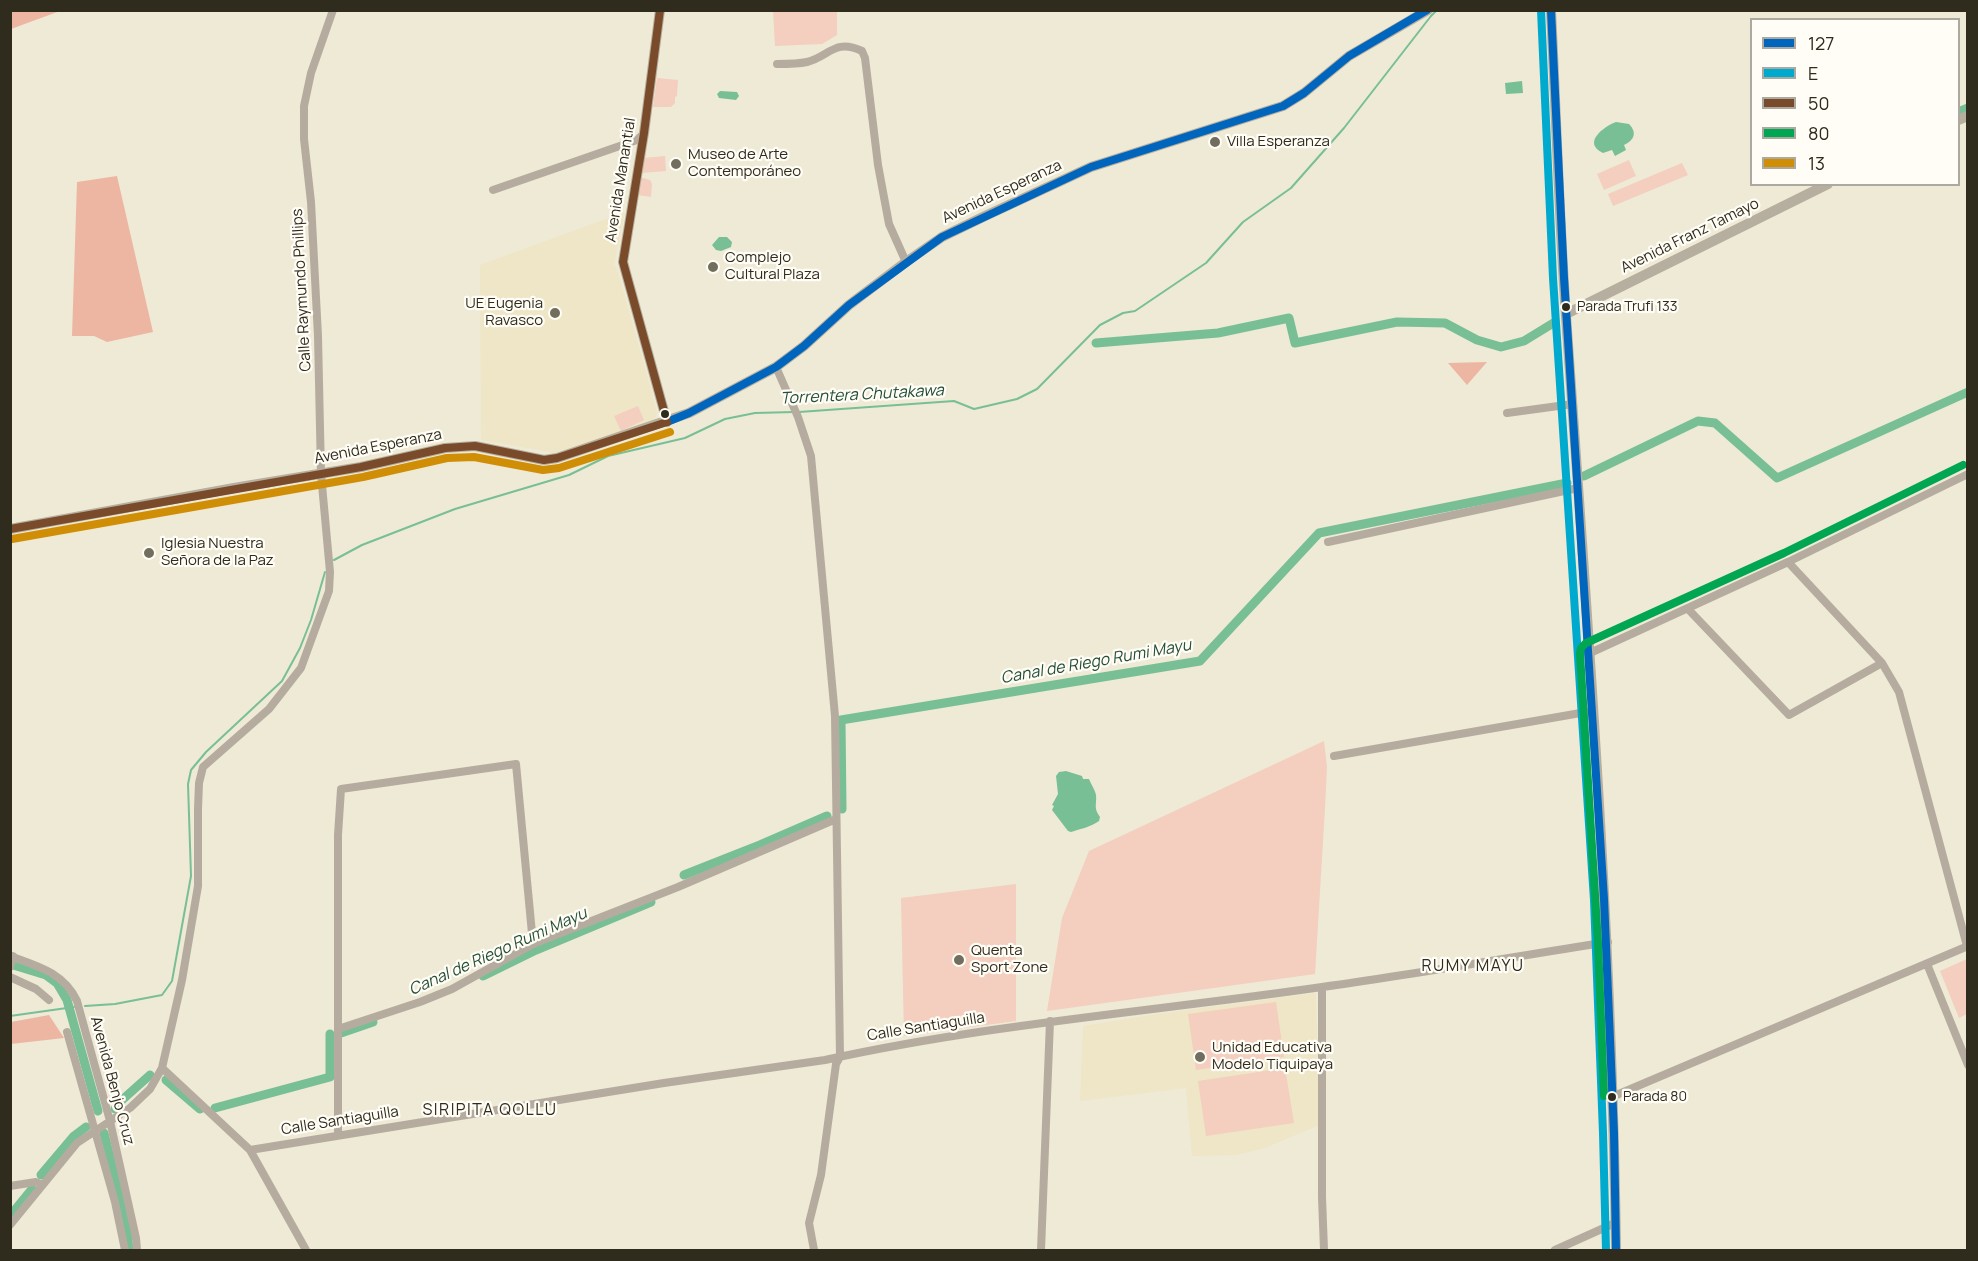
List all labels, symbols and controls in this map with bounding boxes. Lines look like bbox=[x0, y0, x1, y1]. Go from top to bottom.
legend bbox=[1750, 18, 1960, 186]
text: 127 bbox=[1808, 31, 1834, 55]
text: E bbox=[1808, 61, 1818, 85]
text: 50 bbox=[1808, 91, 1829, 115]
street label: Avenida Manantial bbox=[602, 116, 640, 244]
text: 80 bbox=[1808, 121, 1829, 145]
place label: Villa Esperanza bbox=[1227, 133, 1330, 151]
marker: Villa Esperanza bbox=[1208, 135, 1222, 149]
place label: Museo de Arte Contemporáneo bbox=[688, 146, 801, 181]
text: 13 bbox=[1808, 151, 1825, 175]
street label: Avenida Esperanza bbox=[939, 156, 1065, 228]
marker: Museo de Arte Contemporáneo bbox=[669, 157, 683, 171]
street label: Avenida Franz Tamayo bbox=[1618, 195, 1762, 277]
street label: Calle Raymundo Phillips bbox=[289, 208, 315, 372]
place label: Complejo Cultural Plaza bbox=[725, 249, 820, 284]
marker: Complejo Cultural Plaza bbox=[706, 260, 720, 274]
place label: UE Eugenia Ravasco bbox=[465, 295, 543, 330]
place label: Parada Trufi 133 bbox=[1577, 299, 1678, 315]
marker: Parada Trufi 133 bbox=[1560, 301, 1572, 313]
marker: UE Eugenia Ravasco bbox=[548, 306, 562, 320]
water label: Torrentera Chutakawa bbox=[780, 381, 944, 409]
unlabelled marker bbox=[659, 408, 671, 420]
street label: Avenida Esperanza bbox=[313, 426, 443, 468]
place label: Iglesia Nuestra Señora de la Paz bbox=[161, 535, 274, 570]
marker: Iglesia Nuestra Señora de la Paz bbox=[142, 546, 156, 560]
water label: Canal de Riego Rumi Mayu bbox=[999, 636, 1193, 688]
water label: Canal de Riego Rumi Mayu bbox=[406, 904, 590, 1000]
place label: Quenta Sport Zone bbox=[971, 942, 1048, 977]
marker: Quenta Sport Zone bbox=[952, 953, 966, 967]
district label: RUMY MAYU bbox=[1421, 957, 1525, 977]
street label: Calle Santiaguilla bbox=[866, 1009, 986, 1045]
street label: Avenida Benjo Cruz bbox=[86, 1015, 138, 1147]
place label: Unidad Educativa Modelo Tiquipaya bbox=[1212, 1039, 1333, 1074]
marker: Unidad Educativa Modelo Tiquipaya bbox=[1193, 1050, 1207, 1064]
place label: Parada 80 bbox=[1623, 1089, 1687, 1105]
marker: Parada 80 bbox=[1606, 1091, 1618, 1103]
district label: SIRIPITA QOLLU bbox=[422, 1101, 558, 1121]
street label: Calle Santiaguilla bbox=[280, 1103, 400, 1139]

